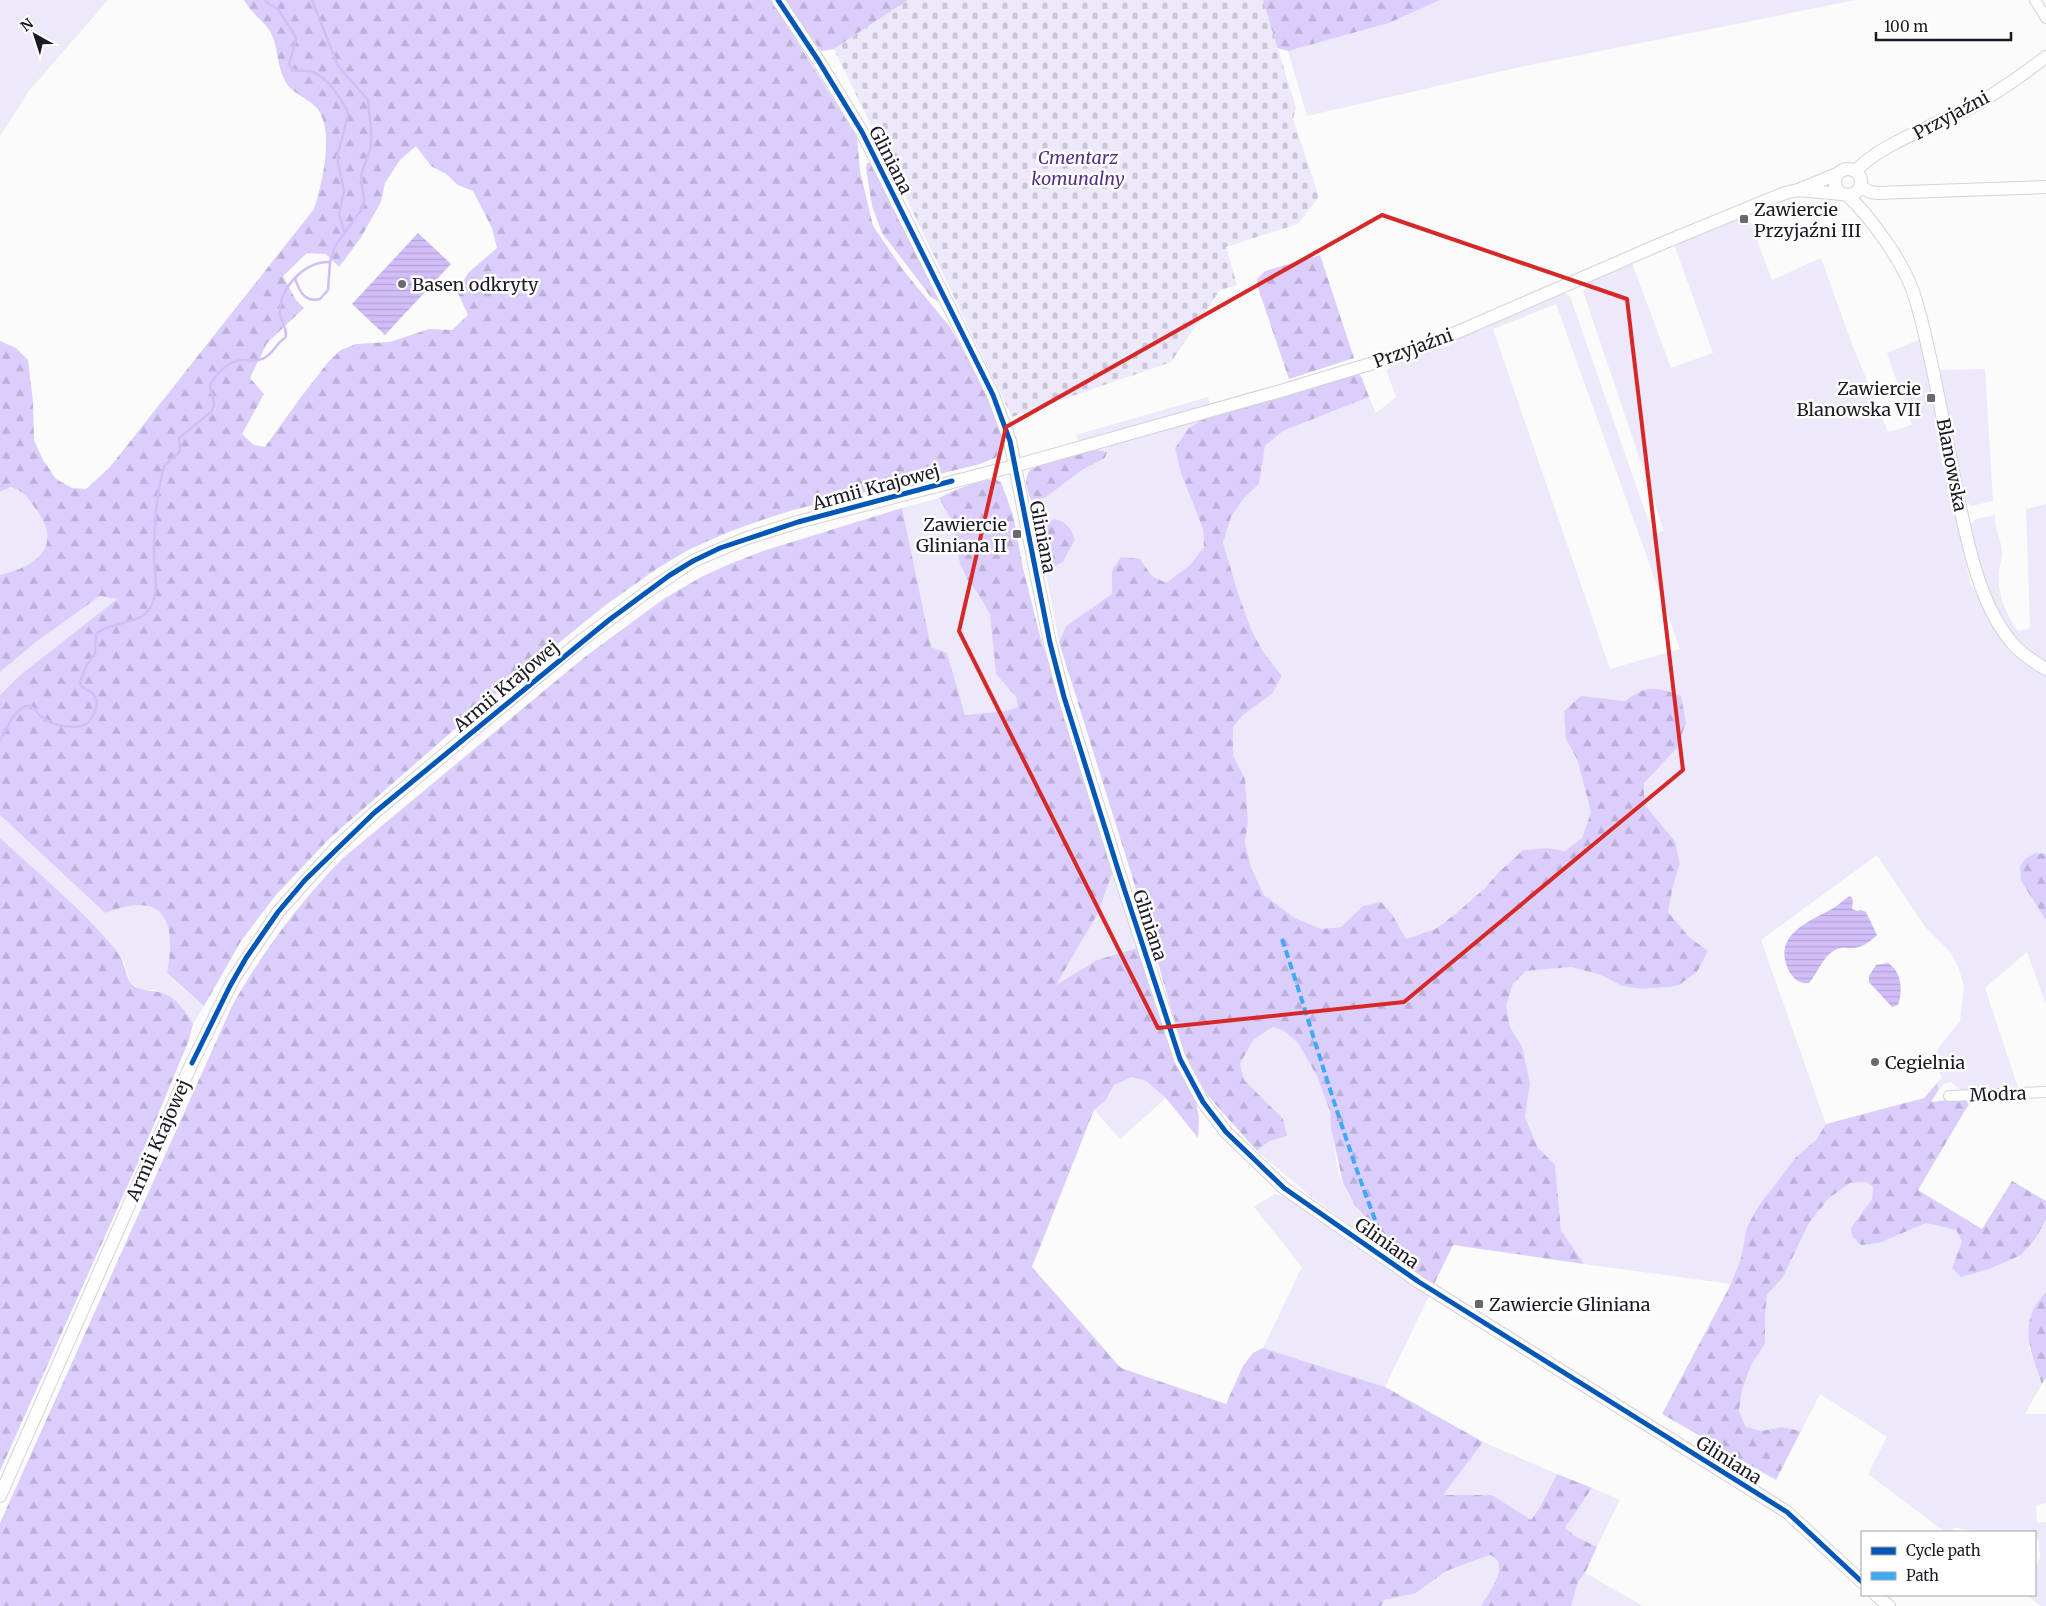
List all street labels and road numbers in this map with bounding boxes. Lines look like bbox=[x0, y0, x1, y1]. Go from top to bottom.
street label: Przyjaźni bbox=[1909, 85, 1993, 145]
street label: Gliniana bbox=[864, 122, 918, 198]
street label: Przyjaźni bbox=[1370, 323, 1456, 373]
street label: Blanowska bbox=[1932, 416, 1972, 514]
street label: Armii Krajowej bbox=[809, 459, 942, 515]
street label: Gliniana bbox=[1025, 499, 1061, 576]
street label: Armii Krajowej bbox=[448, 635, 564, 738]
street label: Gliniana bbox=[1128, 887, 1172, 964]
street label: Armii Krajowej bbox=[120, 1075, 195, 1205]
street label: Modra bbox=[1969, 1081, 2027, 1106]
street label: Gliniana bbox=[1350, 1213, 1424, 1274]
street label: Gliniana bbox=[1692, 1431, 1766, 1489]

